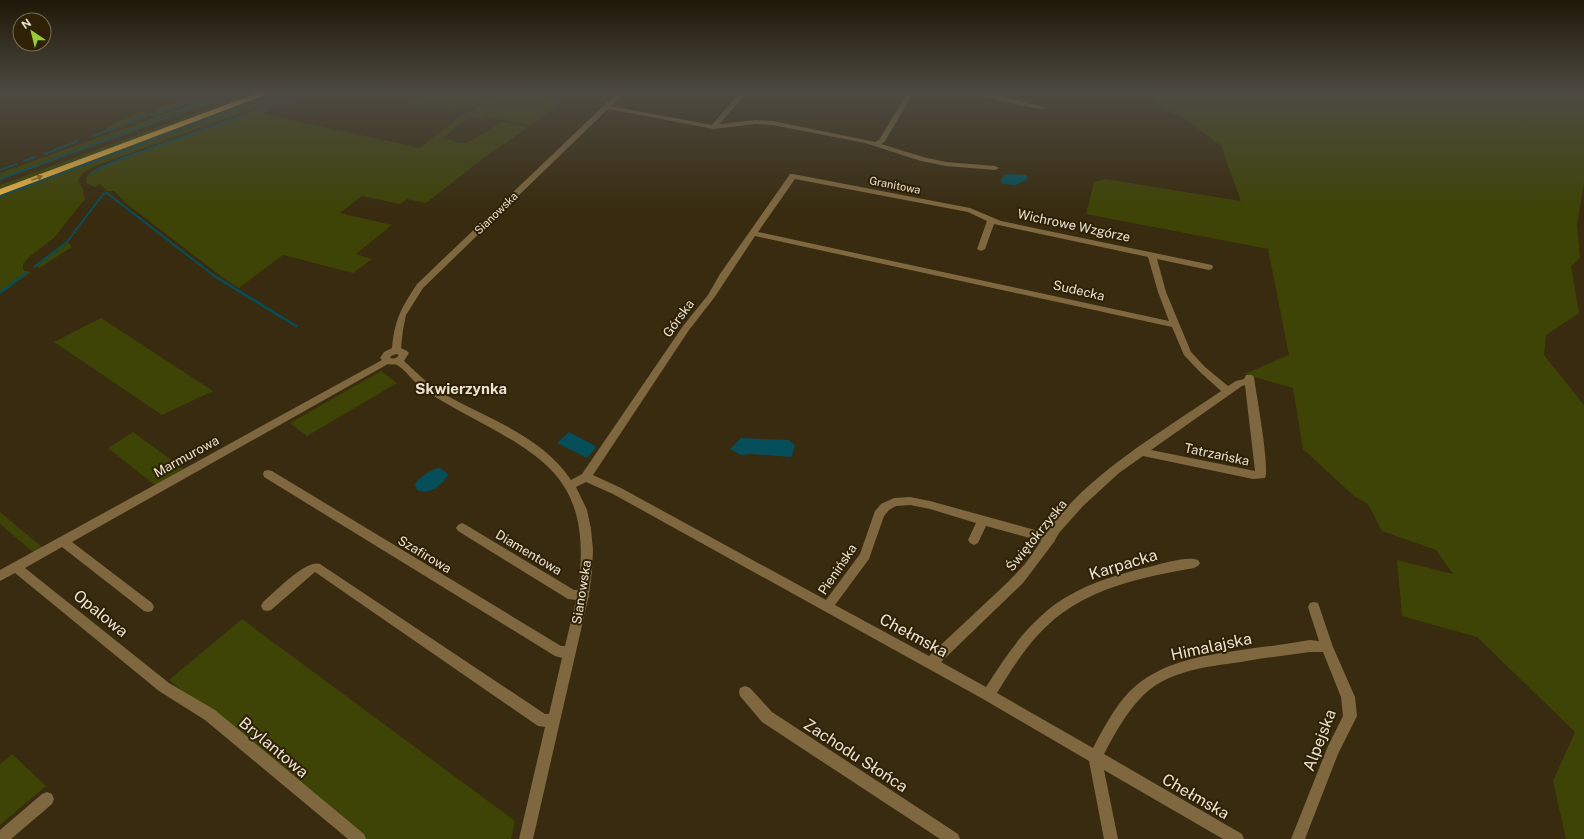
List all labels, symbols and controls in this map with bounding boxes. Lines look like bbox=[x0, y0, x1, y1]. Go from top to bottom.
north arrow bbox=[12, 12, 52, 52]
text: N bbox=[19, 16, 33, 31]
street label: Granitowa bbox=[868, 174, 922, 196]
one-way arrow bbox=[31, 175, 43, 181]
street label: Sianowska bbox=[472, 190, 520, 236]
street label: Wichrowe Wzgórze bbox=[1016, 206, 1132, 245]
street label: Sudecka bbox=[1052, 277, 1106, 304]
street label: Górska bbox=[660, 297, 697, 340]
district label: Skwierzynka bbox=[415, 380, 507, 397]
street label: Marmurowa bbox=[151, 432, 221, 480]
street label: Tatrzańska bbox=[1183, 440, 1251, 469]
street label: Świętokrzyska bbox=[1002, 496, 1070, 574]
street label: Diamentowa bbox=[493, 527, 565, 578]
street label: Szafirowa bbox=[395, 533, 454, 576]
street label: Pienińska bbox=[815, 541, 860, 598]
street label: Karpacka bbox=[1087, 545, 1160, 584]
street label: Sianowska bbox=[569, 559, 594, 625]
street label: Opalowa bbox=[70, 586, 132, 641]
street label: Chełmska bbox=[876, 610, 951, 661]
street label: Himalajska bbox=[1169, 629, 1253, 664]
street label: Alpejska bbox=[1299, 707, 1340, 774]
street label: Brylantowa bbox=[235, 713, 312, 782]
street label: Zachodu Słońca bbox=[800, 715, 911, 796]
street label: Chełmska bbox=[1159, 770, 1233, 823]

